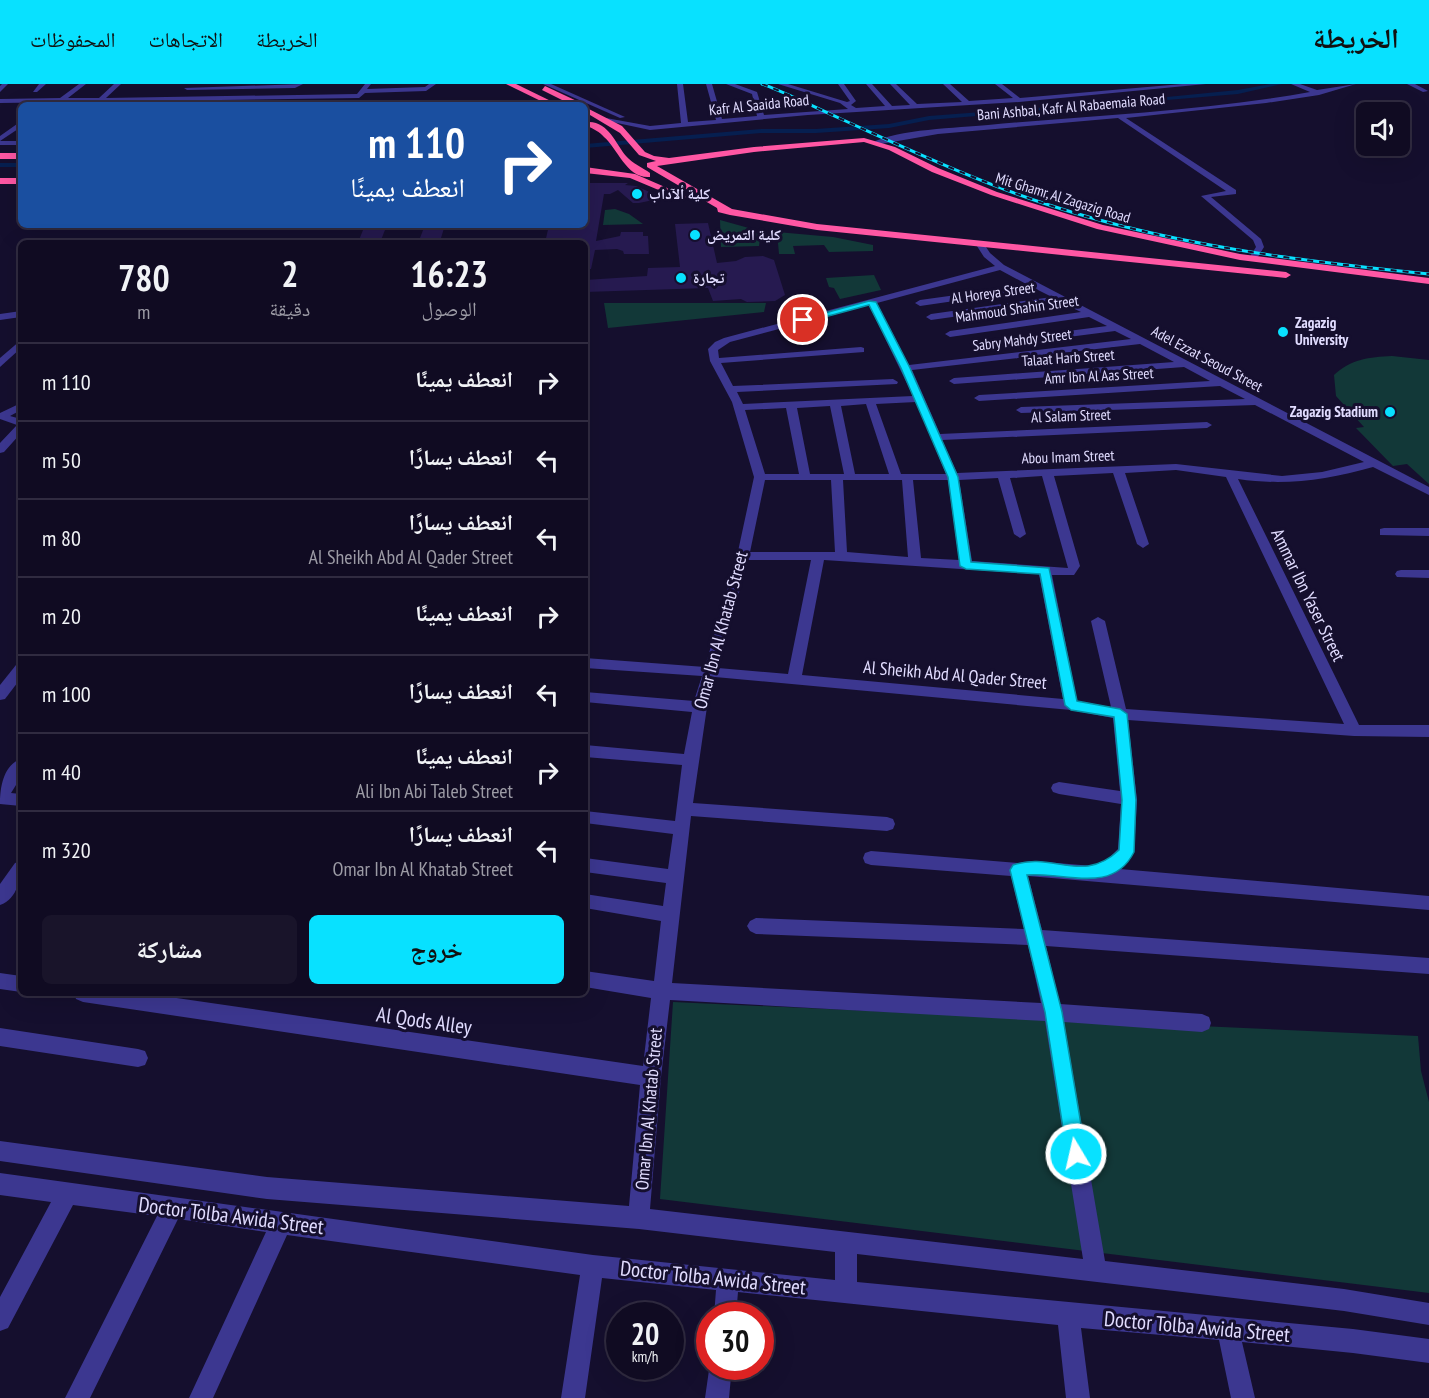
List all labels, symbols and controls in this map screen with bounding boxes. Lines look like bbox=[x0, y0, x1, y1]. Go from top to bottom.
text: الخريطة bbox=[1313, 19, 1399, 56]
text: المحفوظات bbox=[30, 26, 115, 53]
text: الاتجاهات bbox=[148, 26, 223, 53]
text: الخريطة bbox=[256, 26, 318, 53]
street label: Bani Ashbal, Kafr Al Rabaemaia Road bbox=[976, 89, 1166, 124]
street label: Kafr Al Saaida Road bbox=[708, 90, 810, 119]
map controls bbox=[1356, 102, 1410, 156]
button: sound bbox=[1356, 102, 1410, 156]
text: 110 m bbox=[368, 115, 465, 170]
icon: right bbox=[486, 126, 564, 204]
street label: Mit Ghamr, Al Zagazig Road bbox=[993, 168, 1133, 227]
text: انعطف يمينًا bbox=[350, 170, 465, 204]
place label: كلية ألآداب bbox=[649, 184, 710, 203]
marker: كلية ألآداب bbox=[630, 187, 644, 201]
place label: كلية التمريض bbox=[707, 225, 781, 244]
marker: كلية التمريض bbox=[688, 228, 702, 242]
text: 2 bbox=[281, 250, 298, 297]
text: 16:23 bbox=[410, 250, 488, 297]
text: 780 bbox=[118, 254, 170, 301]
place label: تجارة bbox=[693, 268, 724, 287]
marker: تجارة bbox=[674, 271, 688, 285]
street label: Al Horeya Street bbox=[950, 277, 1036, 308]
street label: Mahmoud Shahin Street bbox=[954, 290, 1080, 327]
pin bbox=[777, 294, 828, 345]
text: دقيقة bbox=[270, 296, 310, 322]
text: الوصول bbox=[421, 296, 477, 322]
text: m bbox=[137, 299, 150, 325]
icon: arrive bbox=[786, 303, 819, 336]
place label: Zagazig University bbox=[1295, 313, 1349, 349]
street label: Adel Ezzat Seoud Street bbox=[1148, 321, 1266, 396]
street label: Sabry Mahdy Street bbox=[971, 324, 1072, 355]
marker: Zagazig University bbox=[1276, 325, 1290, 339]
street label: Talaat Harb Street bbox=[1021, 345, 1115, 370]
street label: Amr Ibn Al Aas Street bbox=[1044, 363, 1154, 388]
text: انعطف يمينًا bbox=[415, 365, 513, 393]
icon: right bbox=[531, 366, 564, 399]
text: 110 m bbox=[42, 368, 91, 396]
place label: Zagazig Stadium bbox=[1290, 402, 1378, 421]
street label: Al Salam Street bbox=[1031, 405, 1111, 426]
marker: Zagazig Stadium bbox=[1383, 405, 1397, 419]
text: انعطف يسارًا bbox=[409, 443, 513, 471]
icon: left bbox=[531, 444, 564, 477]
street label: Abou Imam Street bbox=[1021, 445, 1115, 468]
text: 50 m bbox=[42, 446, 81, 474]
text: انعطف يسارًا bbox=[409, 508, 513, 536]
icon: left bbox=[531, 522, 564, 555]
text: 80 m bbox=[42, 524, 81, 552]
street label: Ammar Ibn Yaser Street bbox=[1266, 525, 1351, 665]
text: Al Sheikh Abd Al Qader Street bbox=[309, 544, 513, 570]
street label: Omar Ibn Al Khatab Street bbox=[688, 548, 753, 711]
text: انعطف يمينًا bbox=[415, 599, 513, 627]
icon: right bbox=[531, 600, 564, 633]
text: 20 m bbox=[42, 602, 81, 630]
street label: Al Sheikh Abd Al Qader Street bbox=[862, 655, 1048, 694]
text: انعطف يسارًا bbox=[409, 677, 513, 705]
icon: left bbox=[531, 678, 564, 711]
text: 100 m bbox=[42, 680, 91, 708]
text: انعطف يمينًا bbox=[415, 742, 513, 770]
icon: right bbox=[531, 756, 564, 789]
text: 40 m bbox=[42, 758, 81, 786]
text: Ali Ibn Abi Taleb Street bbox=[356, 778, 513, 804]
text: انعطف يسارًا bbox=[409, 820, 513, 848]
icon: left bbox=[531, 834, 564, 867]
text: 320 m bbox=[42, 836, 91, 864]
text: Omar Ibn Al Khatab Street bbox=[333, 856, 513, 882]
button: مشاركة bbox=[42, 915, 297, 984]
button: خروج bbox=[309, 915, 564, 984]
street label: Al Qods Alley bbox=[375, 1000, 474, 1041]
street label: Omar Ibn Al Khatab Street bbox=[630, 1027, 667, 1191]
position arrow bbox=[1044, 1122, 1108, 1186]
street label: Doctor Tolba Awida Street bbox=[137, 1191, 325, 1240]
street label: Doctor Tolba Awida Street bbox=[619, 1254, 807, 1301]
speed limit sign: 30 bbox=[696, 1302, 774, 1380]
street label: Doctor Tolba Awida Street bbox=[1103, 1305, 1291, 1348]
text: 20 bbox=[631, 1314, 659, 1353]
text: km/h bbox=[632, 1347, 658, 1366]

